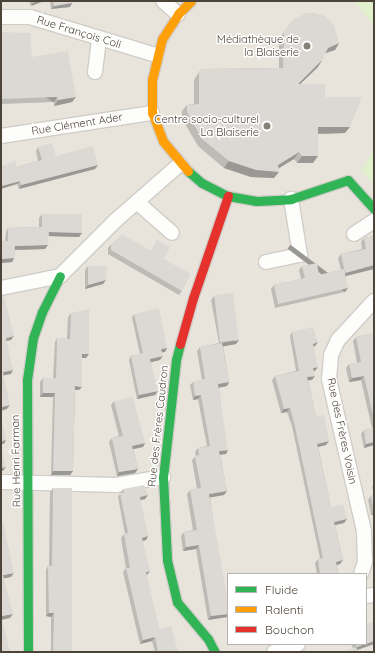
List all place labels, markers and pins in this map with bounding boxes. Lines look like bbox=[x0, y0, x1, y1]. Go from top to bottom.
place label: Médiathèque de la Blaiserie bbox=[217, 33, 299, 59]
marker: Médiathèque de la Blaiserie bbox=[302, 41, 312, 51]
place label: Centre socio-culturel La Blaiserie bbox=[154, 113, 259, 139]
marker: Centre socio-culturel La Blaiserie bbox=[262, 121, 272, 131]

